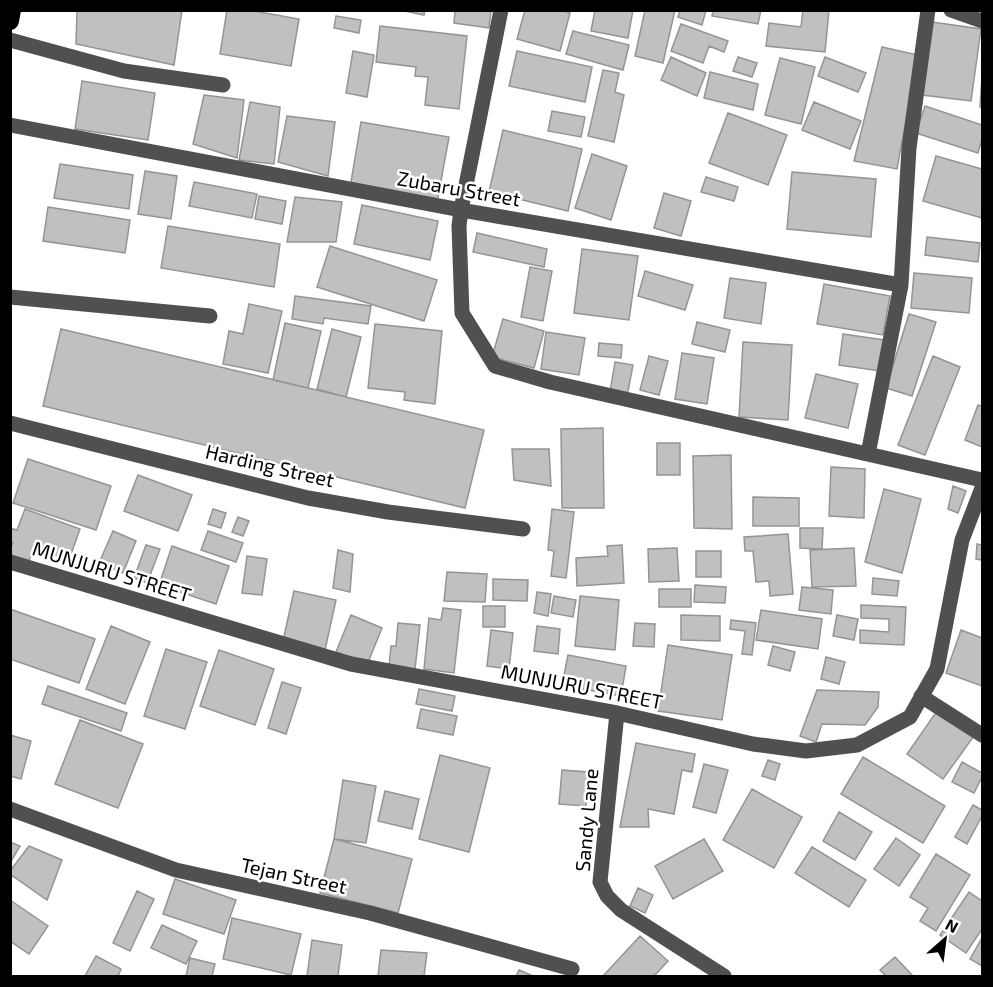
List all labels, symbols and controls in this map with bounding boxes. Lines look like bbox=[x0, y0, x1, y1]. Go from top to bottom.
street label: Zubaru Street bbox=[396, 165, 523, 211]
street label: Harding Street bbox=[203, 439, 337, 492]
street label: MUNJURU STREET bbox=[30, 535, 194, 607]
street label: MUNJURU STREET bbox=[499, 659, 665, 714]
street label: Sandy Lane bbox=[570, 767, 602, 873]
street label: Tejan Street bbox=[239, 852, 350, 898]
north arrow bbox=[915, 909, 975, 969]
text: N bbox=[943, 914, 962, 936]

